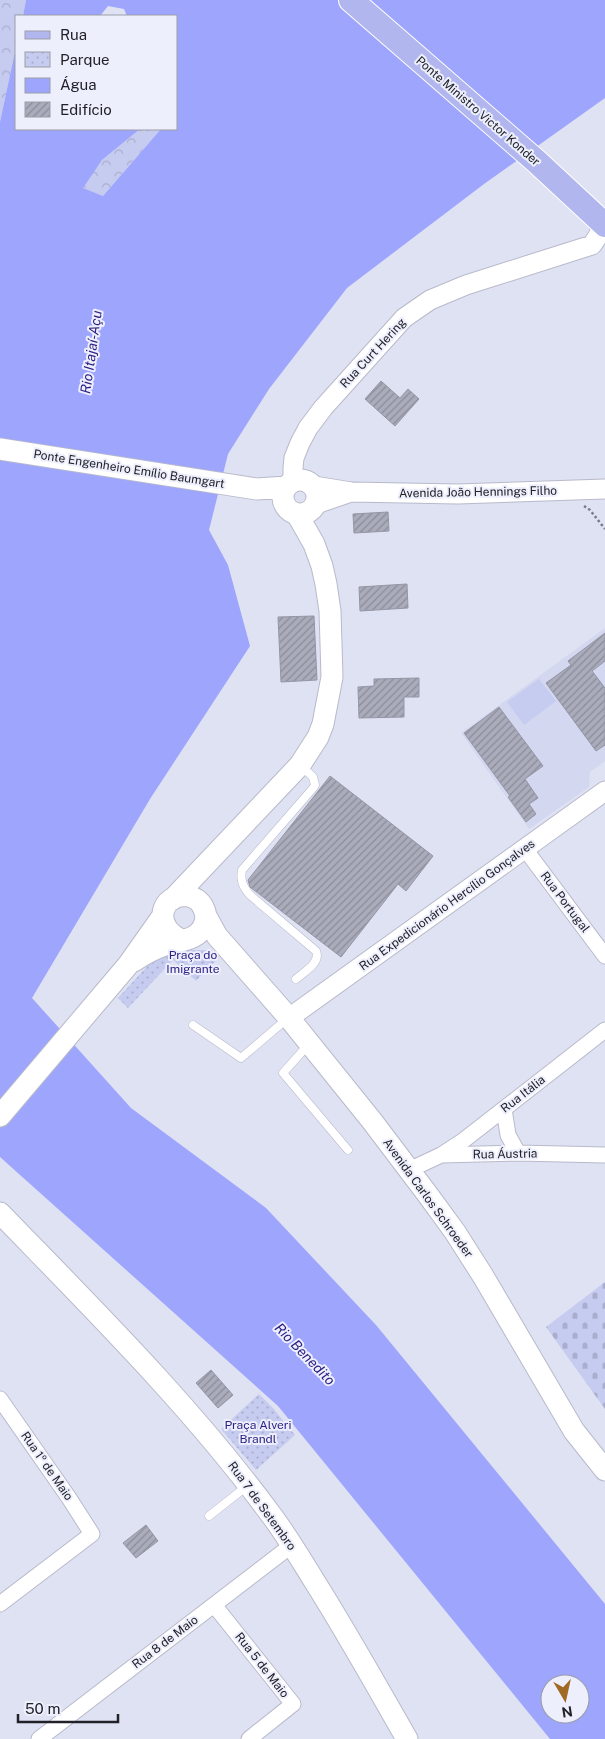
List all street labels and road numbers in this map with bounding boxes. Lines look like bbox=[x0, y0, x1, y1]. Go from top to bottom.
street label: Ponte Ministro Victor Konder bbox=[413, 53, 543, 169]
street label: Rua Curt Hering bbox=[337, 315, 409, 391]
street label: Ponte Engenheiro Emílio Baumgart bbox=[32, 447, 226, 491]
street label: Avenida João Hennings Filho bbox=[399, 484, 557, 500]
street label: Rua Expedicionário Hercílio Gonçalves bbox=[356, 837, 538, 973]
street label: Rua Portugal bbox=[538, 869, 593, 935]
street label: Rua Itália bbox=[498, 1072, 548, 1116]
street label: Avenida Carlos Schroeder bbox=[380, 1136, 476, 1261]
street label: Rua Áustria bbox=[472, 1146, 538, 1162]
street label: Rua 1º de Maio bbox=[18, 1429, 76, 1503]
street label: Rua 7 de Setembro bbox=[225, 1459, 299, 1553]
street label: Rua 8 de Maio bbox=[129, 1613, 201, 1671]
street label: Rua 5 de Maio bbox=[232, 1630, 292, 1701]

